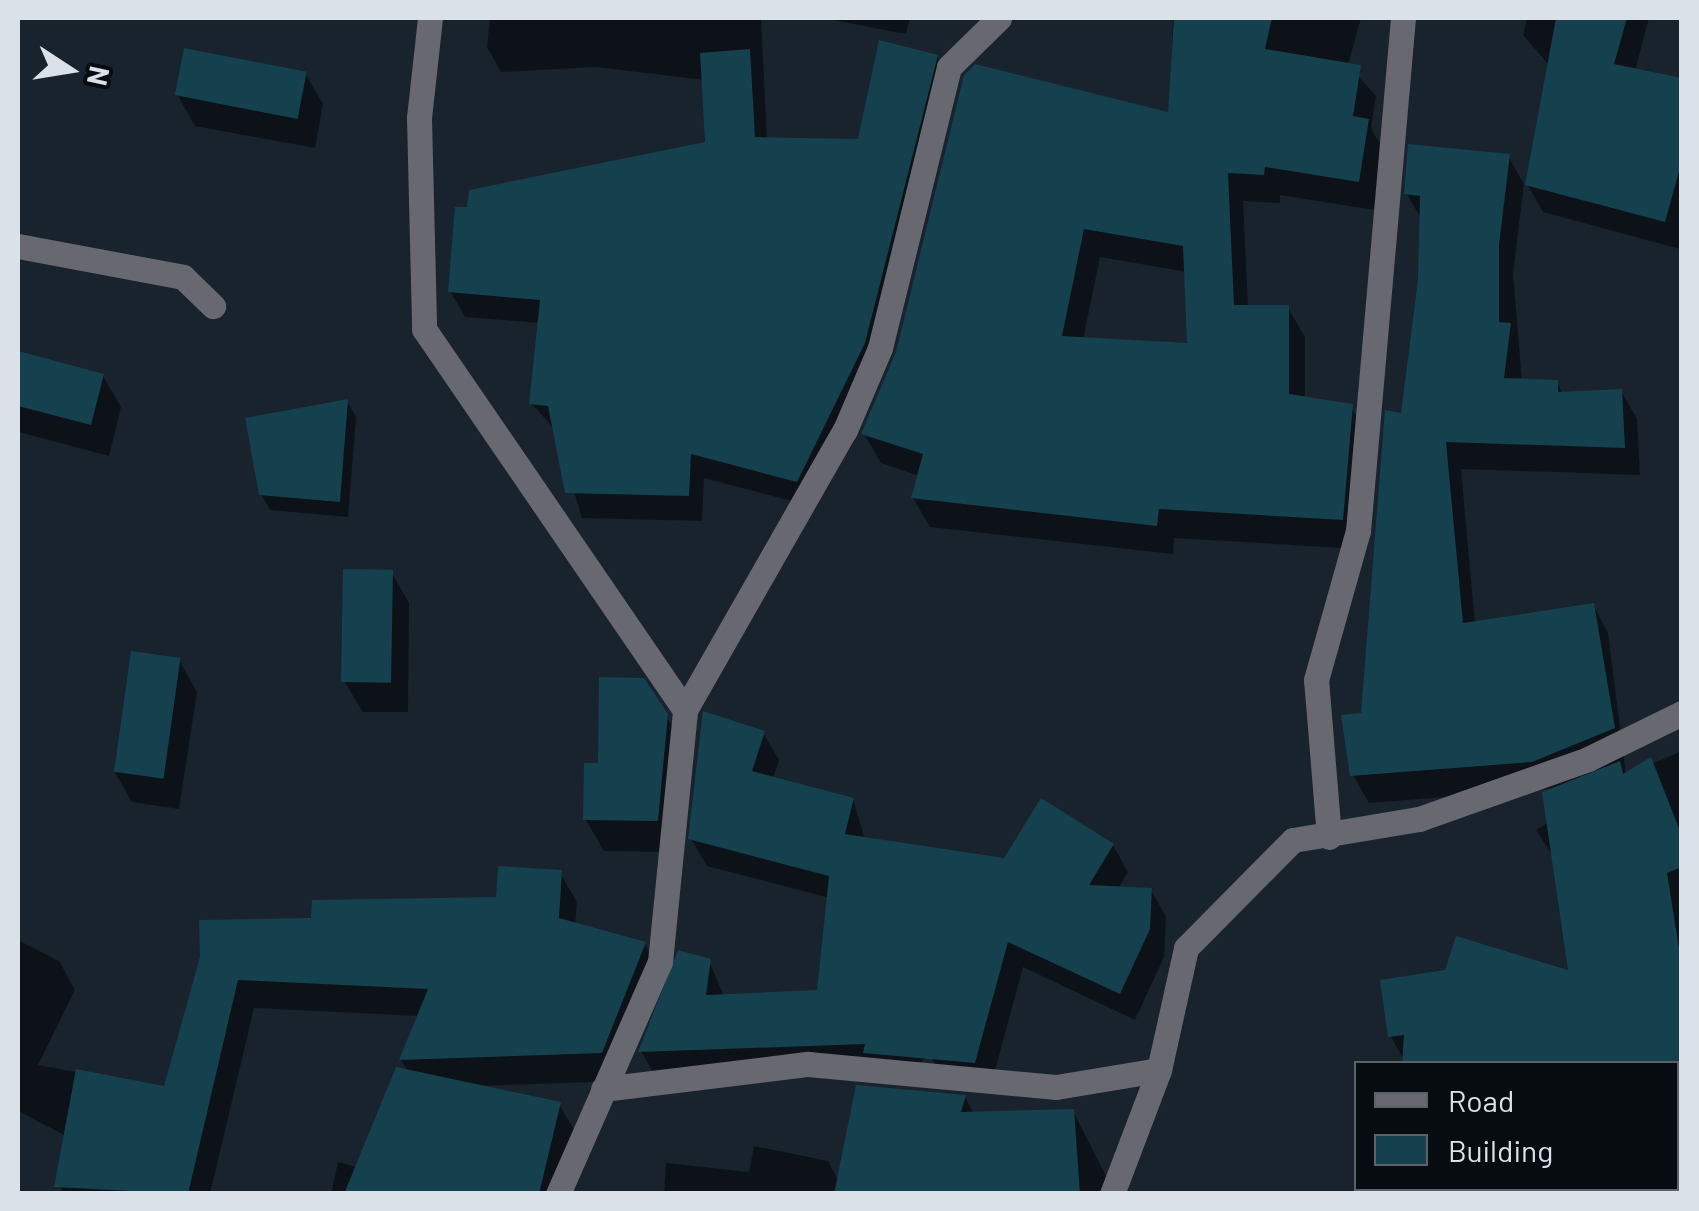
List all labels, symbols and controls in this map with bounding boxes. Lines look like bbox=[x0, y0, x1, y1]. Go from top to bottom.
north arrow bbox=[20, 20, 120, 120]
text: N bbox=[81, 64, 118, 89]
legend bbox=[1354, 1061, 1679, 1191]
text: Road bbox=[1448, 1082, 1514, 1118]
text: Building bbox=[1448, 1132, 1553, 1168]

